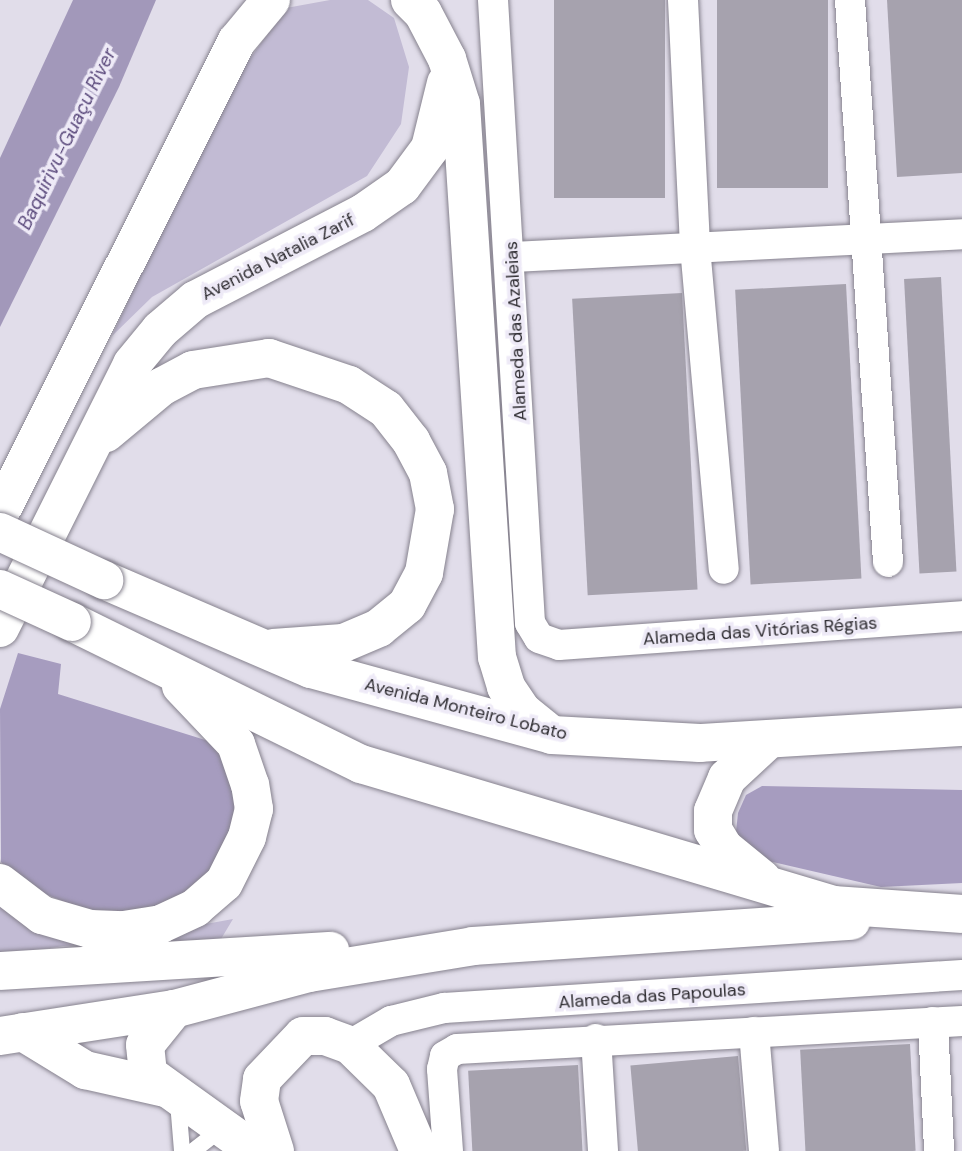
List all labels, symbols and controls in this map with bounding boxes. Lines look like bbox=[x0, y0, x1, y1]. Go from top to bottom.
water label: Baquirivu-Guaçu River bbox=[13, 45, 121, 233]
street label: Avenida Natalia Zarif bbox=[198, 209, 358, 305]
street label: Alameda das Azaleias bbox=[501, 240, 531, 422]
street label: Alameda das Vitórias Régias bbox=[642, 612, 878, 650]
street label: Avenida Monteiro Lobato bbox=[362, 673, 570, 745]
street label: Alameda das Papoulas bbox=[558, 979, 746, 1013]

